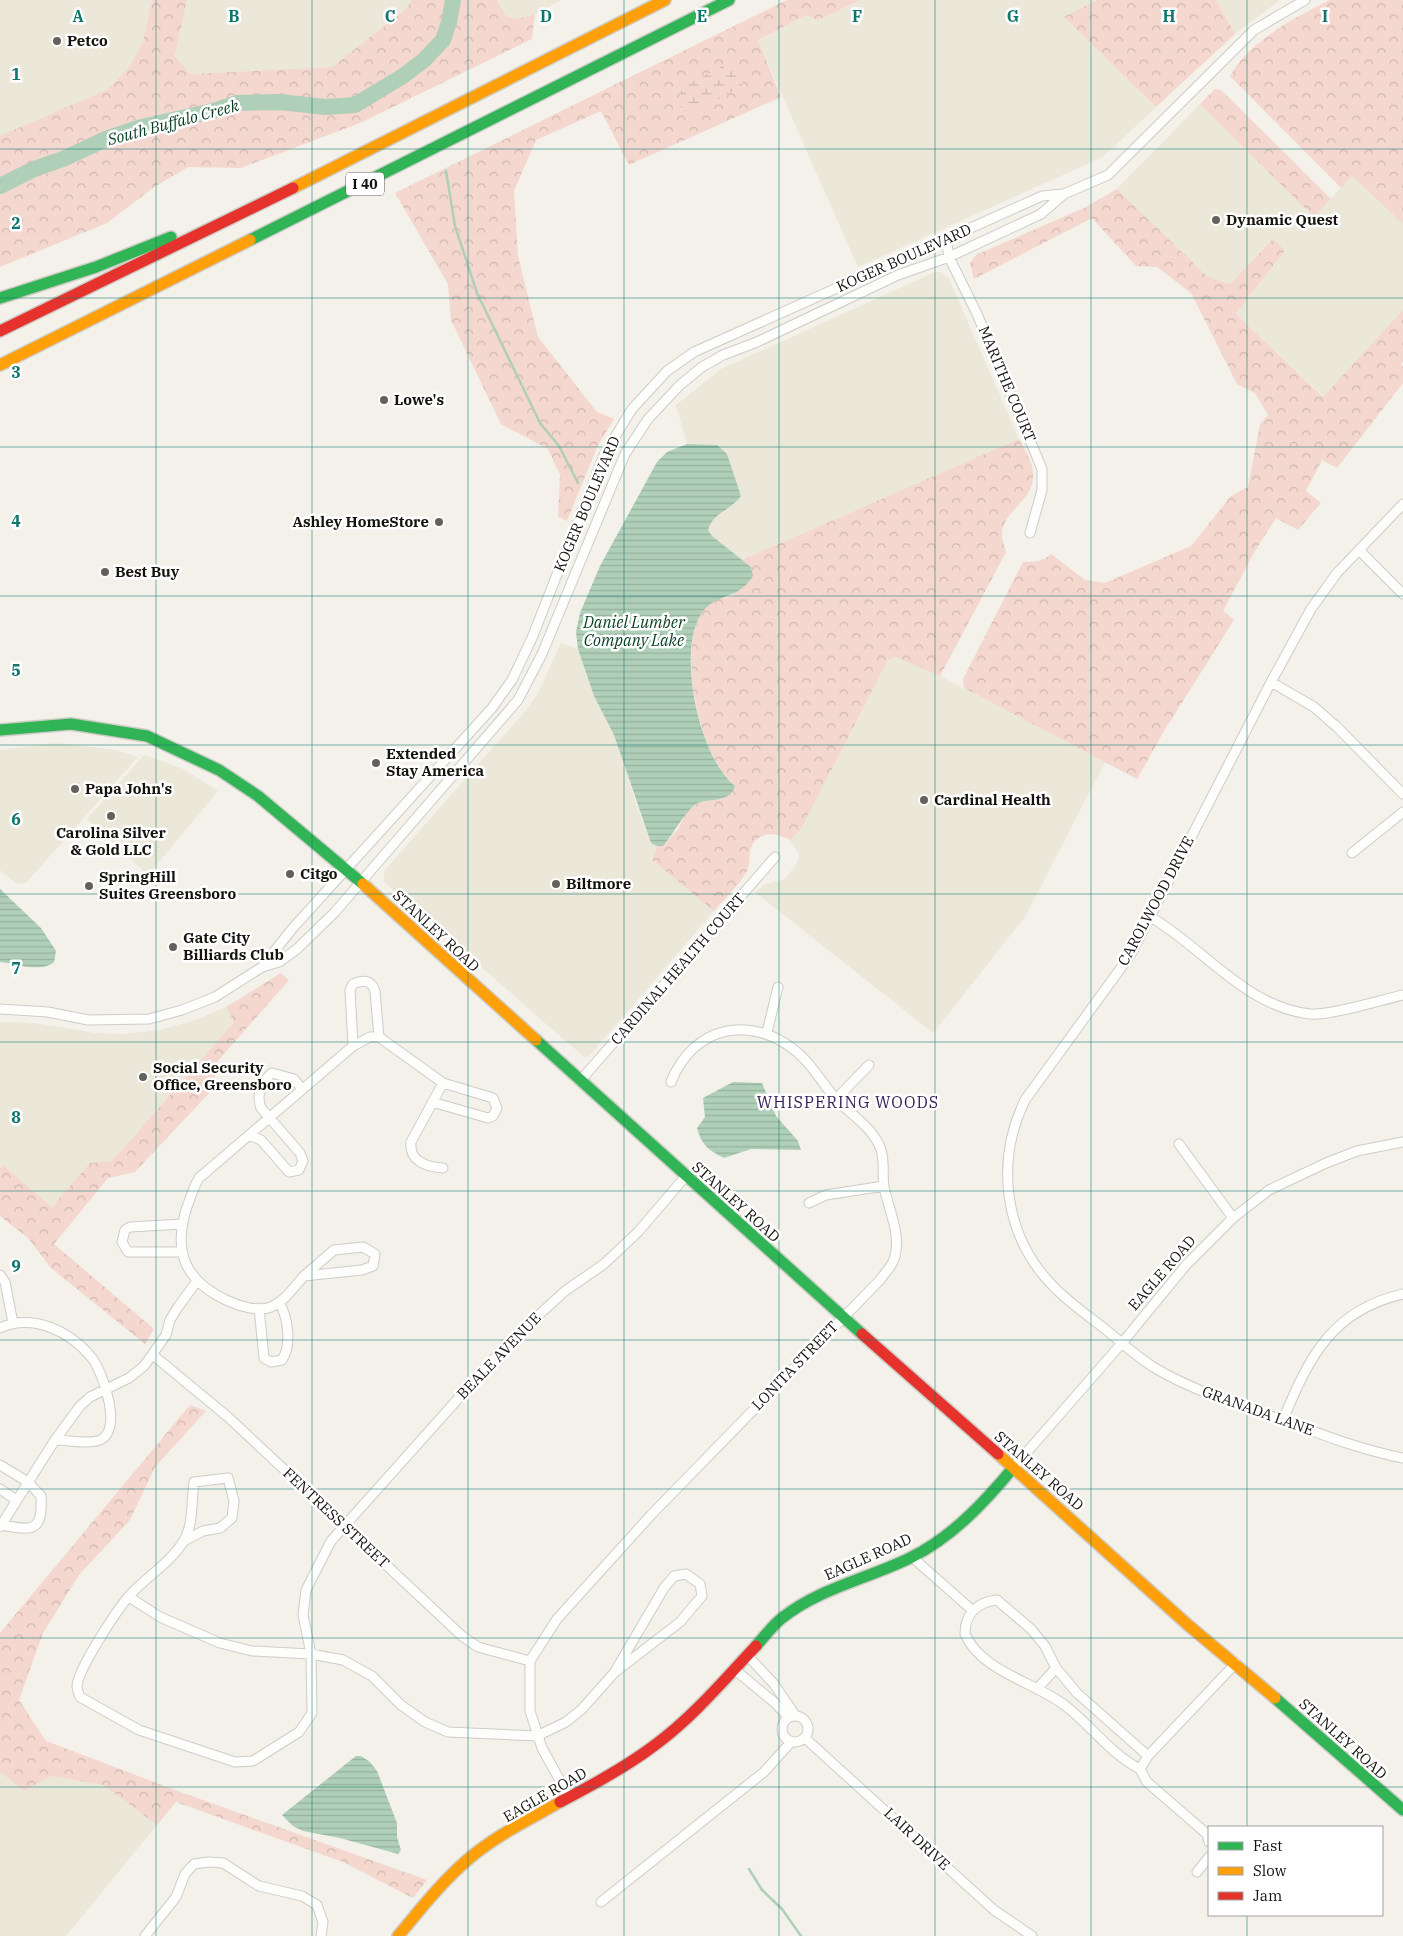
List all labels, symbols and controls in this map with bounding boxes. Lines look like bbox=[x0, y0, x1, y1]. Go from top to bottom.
text: A bbox=[72, 6, 84, 26]
text: B bbox=[228, 6, 240, 26]
text: C bbox=[385, 6, 395, 26]
text: D bbox=[540, 6, 552, 26]
text: E bbox=[697, 6, 707, 26]
text: F bbox=[852, 6, 862, 26]
text: G bbox=[1007, 6, 1019, 26]
text: H bbox=[1163, 6, 1176, 26]
text: I bbox=[1322, 6, 1328, 26]
place label: Petco bbox=[67, 31, 108, 50]
marker: Petco bbox=[51, 35, 63, 47]
text: 1 bbox=[11, 64, 21, 84]
water label: South Buffalo Creek bbox=[104, 95, 241, 149]
road number: I 40 bbox=[346, 172, 384, 195]
place label: Dynamic Quest bbox=[1226, 210, 1339, 229]
text: 2 bbox=[11, 213, 21, 233]
marker: Dynamic Quest bbox=[1210, 214, 1222, 226]
street label: KOGER BOULEVARD bbox=[833, 219, 974, 296]
street label: MARITHE COURT bbox=[974, 323, 1041, 445]
text: 3 bbox=[11, 362, 21, 382]
place label: Lowe's bbox=[394, 390, 444, 409]
marker: Lowe's bbox=[378, 394, 390, 406]
street label: KOGER BOULEVARD bbox=[549, 433, 624, 574]
text: 4 bbox=[11, 511, 21, 531]
place label: Ashley HomeStore bbox=[292, 512, 429, 531]
marker: Ashley HomeStore bbox=[433, 516, 445, 528]
place label: Best Buy bbox=[115, 562, 180, 581]
marker: Best Buy bbox=[99, 566, 111, 578]
water label: Daniel Lumber Company Lake bbox=[582, 612, 686, 650]
text: 5 bbox=[11, 660, 21, 680]
place label: Extended Stay America bbox=[386, 744, 484, 780]
marker: Extended Stay America bbox=[370, 757, 382, 769]
place label: Papa John's bbox=[85, 779, 172, 798]
marker: Papa John's bbox=[69, 783, 81, 795]
place label: Cardinal Health bbox=[934, 790, 1051, 809]
marker: Cardinal Health bbox=[918, 794, 930, 806]
text: 6 bbox=[11, 809, 21, 829]
marker: Carolina Silver & Gold LLC bbox=[105, 810, 117, 822]
place label: Carolina Silver & Gold LLC bbox=[56, 823, 167, 859]
street label: CAROLWOOD DRIVE bbox=[1113, 833, 1198, 969]
place label: Citgo bbox=[300, 864, 338, 883]
place label: SpringHill Suites Greensboro bbox=[99, 867, 236, 903]
marker: Citgo bbox=[284, 868, 296, 880]
place label: Biltmore bbox=[566, 874, 631, 893]
marker: Biltmore bbox=[550, 878, 562, 890]
marker: SpringHill Suites Greensboro bbox=[83, 880, 95, 892]
street label: STANLEY ROAD bbox=[389, 886, 484, 976]
street label: CARDINAL HEALTH COURT bbox=[606, 889, 749, 1049]
place label: Gate City Billiards Club bbox=[183, 928, 284, 964]
marker: Gate City Billiards Club bbox=[167, 941, 179, 953]
text: 7 bbox=[11, 958, 21, 978]
place label: Social Security Office, Greensboro bbox=[153, 1058, 292, 1094]
marker: Social Security Office, Greensboro bbox=[137, 1071, 149, 1083]
district label: WHISPERING WOODS bbox=[757, 1092, 939, 1112]
text: 8 bbox=[11, 1107, 21, 1127]
street label: STANLEY ROAD bbox=[688, 1157, 784, 1246]
street label: EAGLE ROAD bbox=[1124, 1231, 1199, 1314]
text: 9 bbox=[11, 1256, 21, 1276]
street label: BEALE AVENUE bbox=[452, 1308, 545, 1403]
street label: LONITA STREET bbox=[747, 1317, 842, 1414]
street label: GRANADA LANE bbox=[1200, 1381, 1317, 1440]
street label: STANLEY ROAD bbox=[991, 1427, 1088, 1515]
street label: FENTRESS STREET bbox=[279, 1463, 394, 1572]
street label: EAGLE ROAD bbox=[821, 1529, 914, 1584]
street label: STANLEY ROAD bbox=[1295, 1694, 1391, 1783]
street label: EAGLE ROAD bbox=[499, 1763, 590, 1826]
street label: LAIR DRIVE bbox=[880, 1803, 954, 1874]
legend bbox=[1208, 1826, 1383, 1916]
text: Fast bbox=[1253, 1836, 1283, 1855]
text: Slow bbox=[1253, 1861, 1287, 1880]
text: Jam bbox=[1253, 1886, 1282, 1905]

